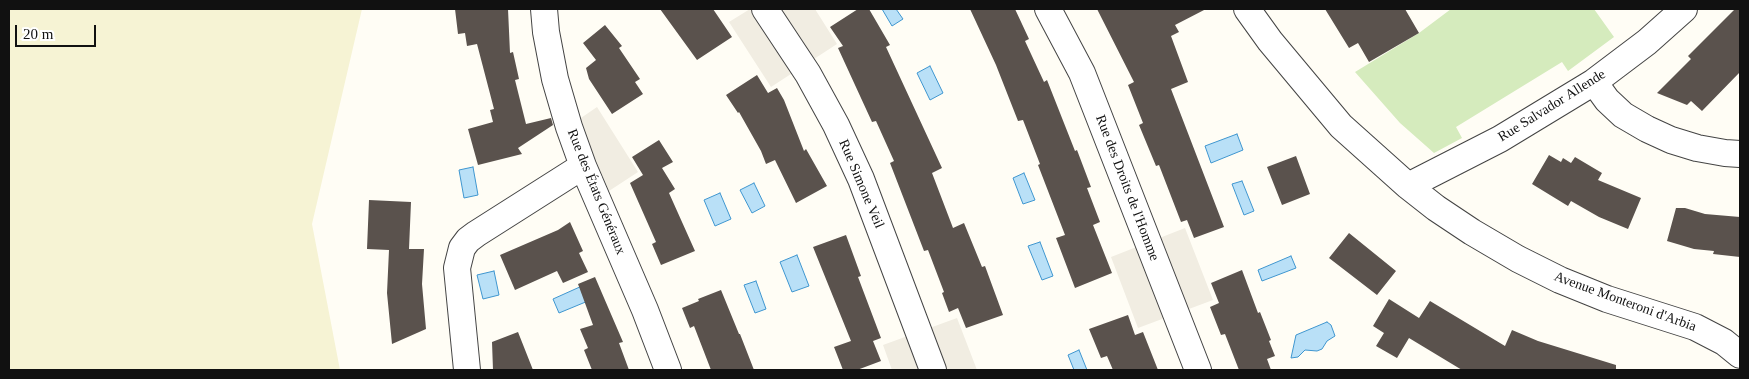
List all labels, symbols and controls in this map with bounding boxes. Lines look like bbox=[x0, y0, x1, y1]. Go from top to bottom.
scale bar bbox=[18, 15, 99, 47]
text: 20 m bbox=[23, 26, 53, 42]
street label: Rue Salvador Allende bbox=[1495, 66, 1609, 146]
street label: Rue des Droits de l'Homme bbox=[1091, 113, 1163, 263]
street label: Rue des États Généraux bbox=[563, 127, 629, 257]
street label: Rue Simone Veil bbox=[835, 137, 887, 231]
street label: Avenue Monteroni d'Arbia bbox=[1552, 268, 1698, 336]

